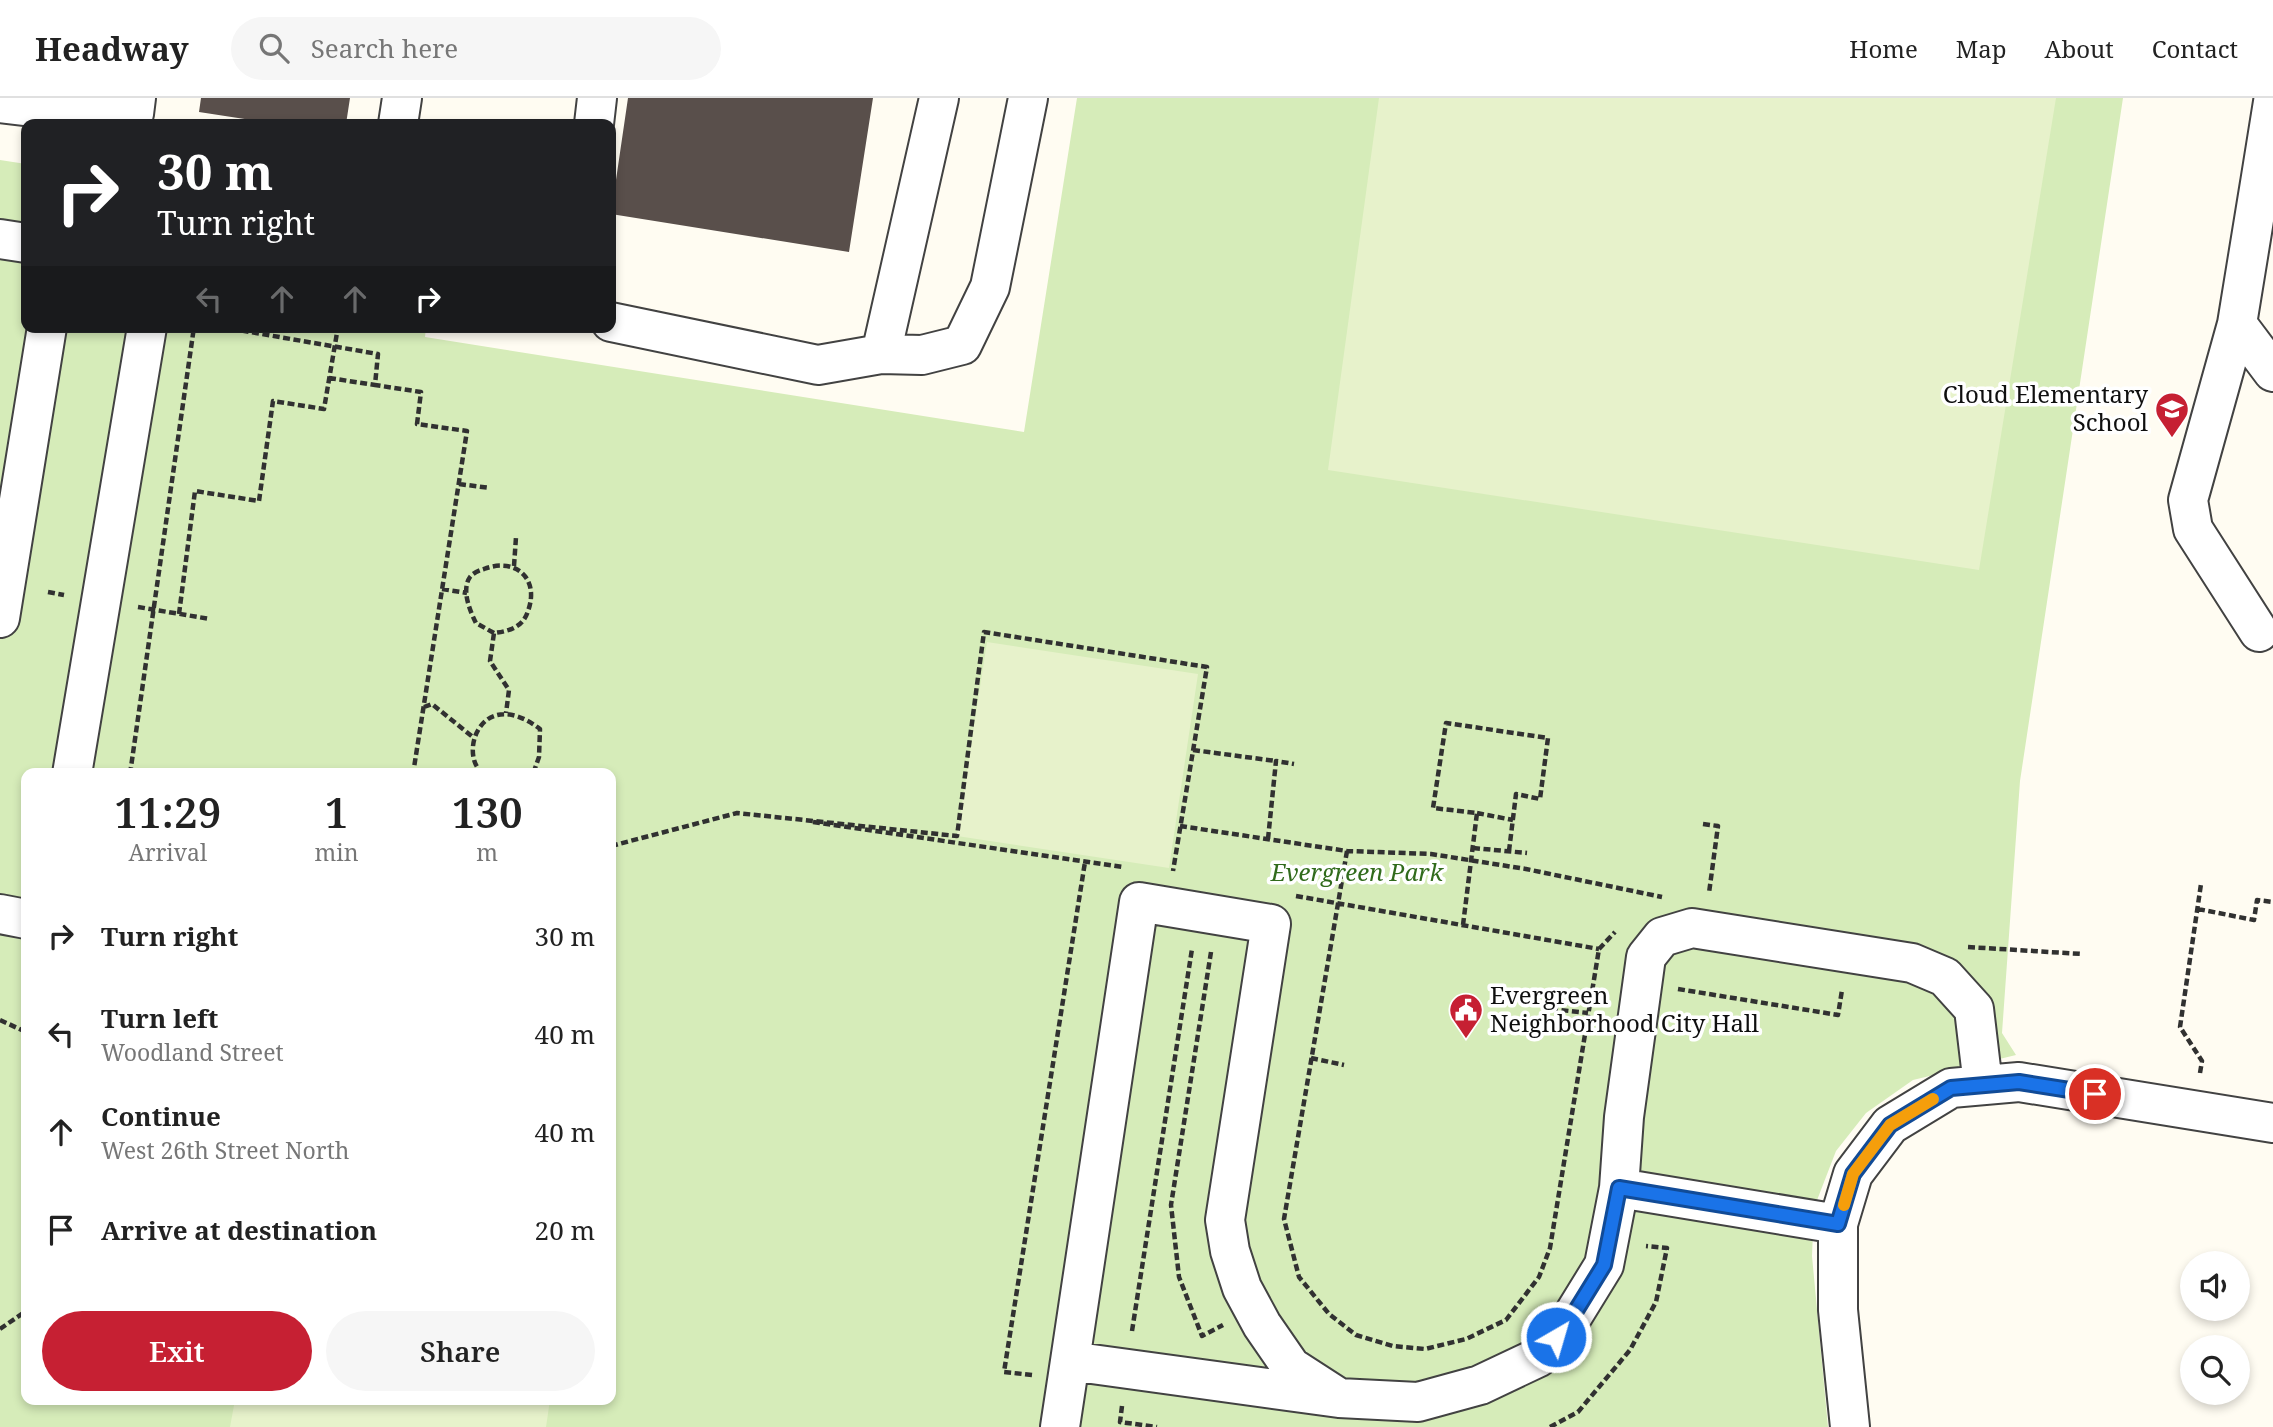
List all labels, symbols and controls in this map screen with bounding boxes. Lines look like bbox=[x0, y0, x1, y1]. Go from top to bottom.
search box bbox=[231, 17, 721, 80]
text: Headway bbox=[35, 26, 189, 71]
icon: search bbox=[255, 29, 293, 67]
text: Search here bbox=[311, 30, 458, 66]
text: Home bbox=[1849, 32, 1918, 65]
text: Map bbox=[1956, 32, 2007, 65]
text: About bbox=[2045, 32, 2114, 65]
text: Contact bbox=[2152, 32, 2238, 65]
text: 30 m bbox=[157, 138, 273, 204]
icon: right bbox=[42, 147, 133, 238]
text: Turn right bbox=[157, 201, 315, 244]
icon: left bbox=[190, 280, 228, 318]
icon: ahead bbox=[263, 280, 301, 318]
icon: ahead bbox=[336, 280, 374, 318]
icon: right bbox=[409, 280, 447, 318]
place label: Cloud Elementary School bbox=[1943, 377, 2149, 438]
school or university icon: Cloud Elementary School bbox=[2153, 390, 2191, 439]
text: 11:29 bbox=[114, 783, 221, 840]
text: 1 bbox=[325, 783, 348, 840]
text: 130 bbox=[452, 783, 523, 840]
text: Arrival bbox=[128, 836, 207, 868]
text: min bbox=[315, 836, 359, 868]
text: m bbox=[476, 836, 498, 868]
park label: Evergreen Park bbox=[1270, 855, 1445, 888]
icon: right bbox=[42, 917, 80, 955]
text: Turn right bbox=[101, 918, 238, 954]
text: 30 m bbox=[535, 918, 595, 954]
place label: Evergreen Neighborhood City Hall bbox=[1490, 978, 1759, 1039]
public building icon: Evergreen Neighborhood City Hall bbox=[1447, 991, 1485, 1040]
text: Turn left bbox=[101, 1000, 218, 1036]
icon: left bbox=[42, 1015, 80, 1053]
text: 40 m bbox=[535, 1016, 595, 1052]
text: Woodland Street bbox=[101, 1036, 284, 1068]
pin bbox=[2065, 1064, 2125, 1124]
icon: arrive bbox=[2076, 1075, 2114, 1113]
text: Continue bbox=[101, 1098, 221, 1134]
icon: ahead bbox=[42, 1113, 80, 1151]
text: 40 m bbox=[535, 1114, 595, 1150]
text: West 26th Street North bbox=[101, 1134, 349, 1166]
icon: arrive bbox=[42, 1211, 80, 1249]
text: Arrive at destination bbox=[101, 1212, 377, 1248]
text: 20 m bbox=[535, 1212, 595, 1248]
map controls bbox=[2180, 1251, 2250, 1405]
button: sound bbox=[2180, 1251, 2250, 1321]
position arrow bbox=[1519, 1300, 1593, 1374]
button: Exit bbox=[42, 1311, 312, 1391]
button: Share bbox=[326, 1311, 595, 1391]
button: search bbox=[2180, 1335, 2250, 1405]

